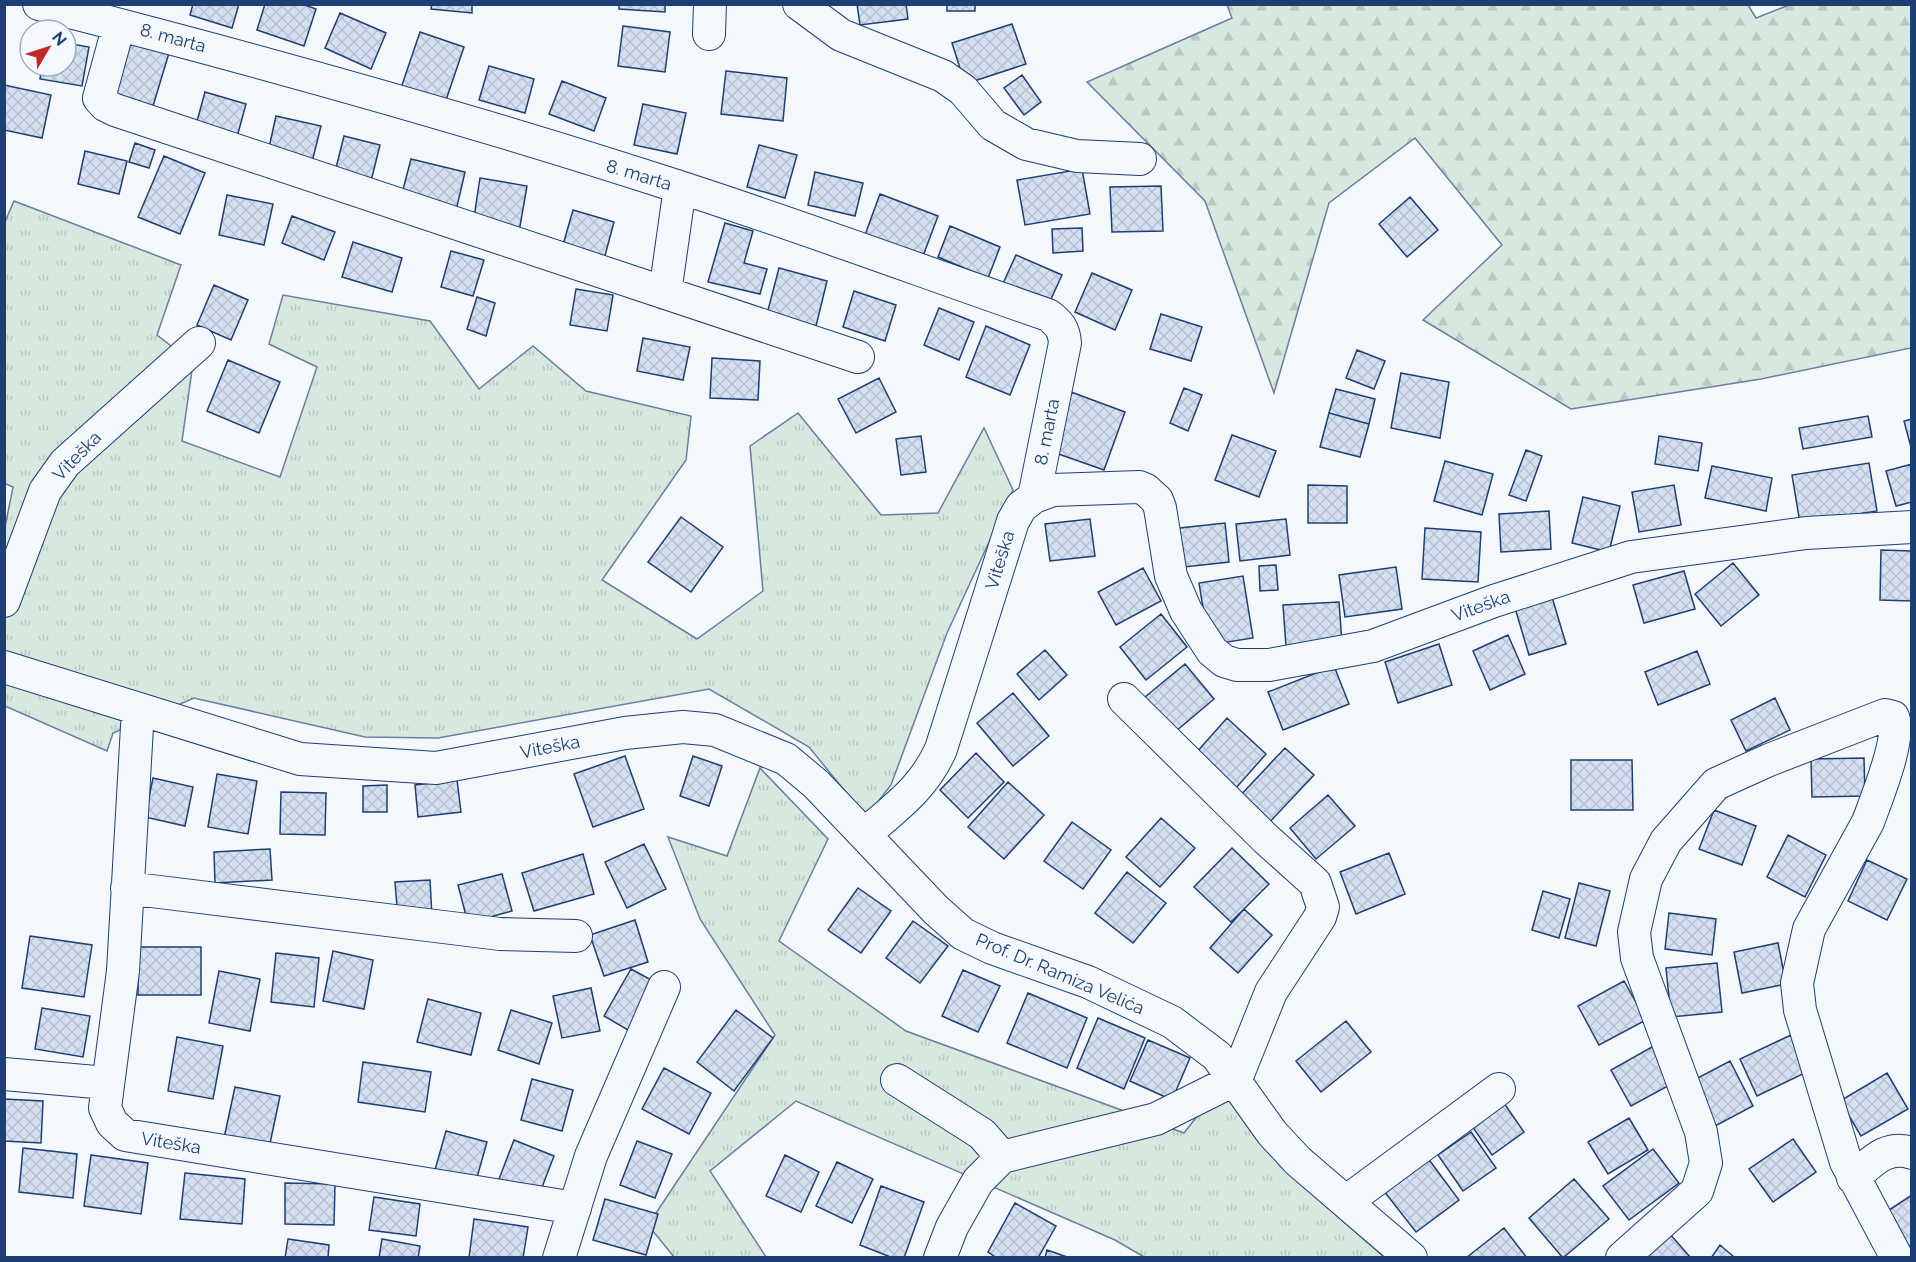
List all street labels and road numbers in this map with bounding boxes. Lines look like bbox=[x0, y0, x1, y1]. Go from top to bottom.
street label: 8. marta bbox=[138, 19, 208, 56]
street label: 8. marta bbox=[604, 155, 674, 194]
street label: 8. marta bbox=[1030, 397, 1063, 467]
street label: Viteška bbox=[48, 427, 105, 485]
street label: Viteška bbox=[981, 528, 1018, 592]
street label: Viteška bbox=[1449, 585, 1513, 626]
street label: Viteška bbox=[518, 730, 582, 763]
street label: Prof. Dr. Ramiza Velića bbox=[973, 928, 1148, 1019]
street label: Viteška bbox=[140, 1127, 203, 1158]

